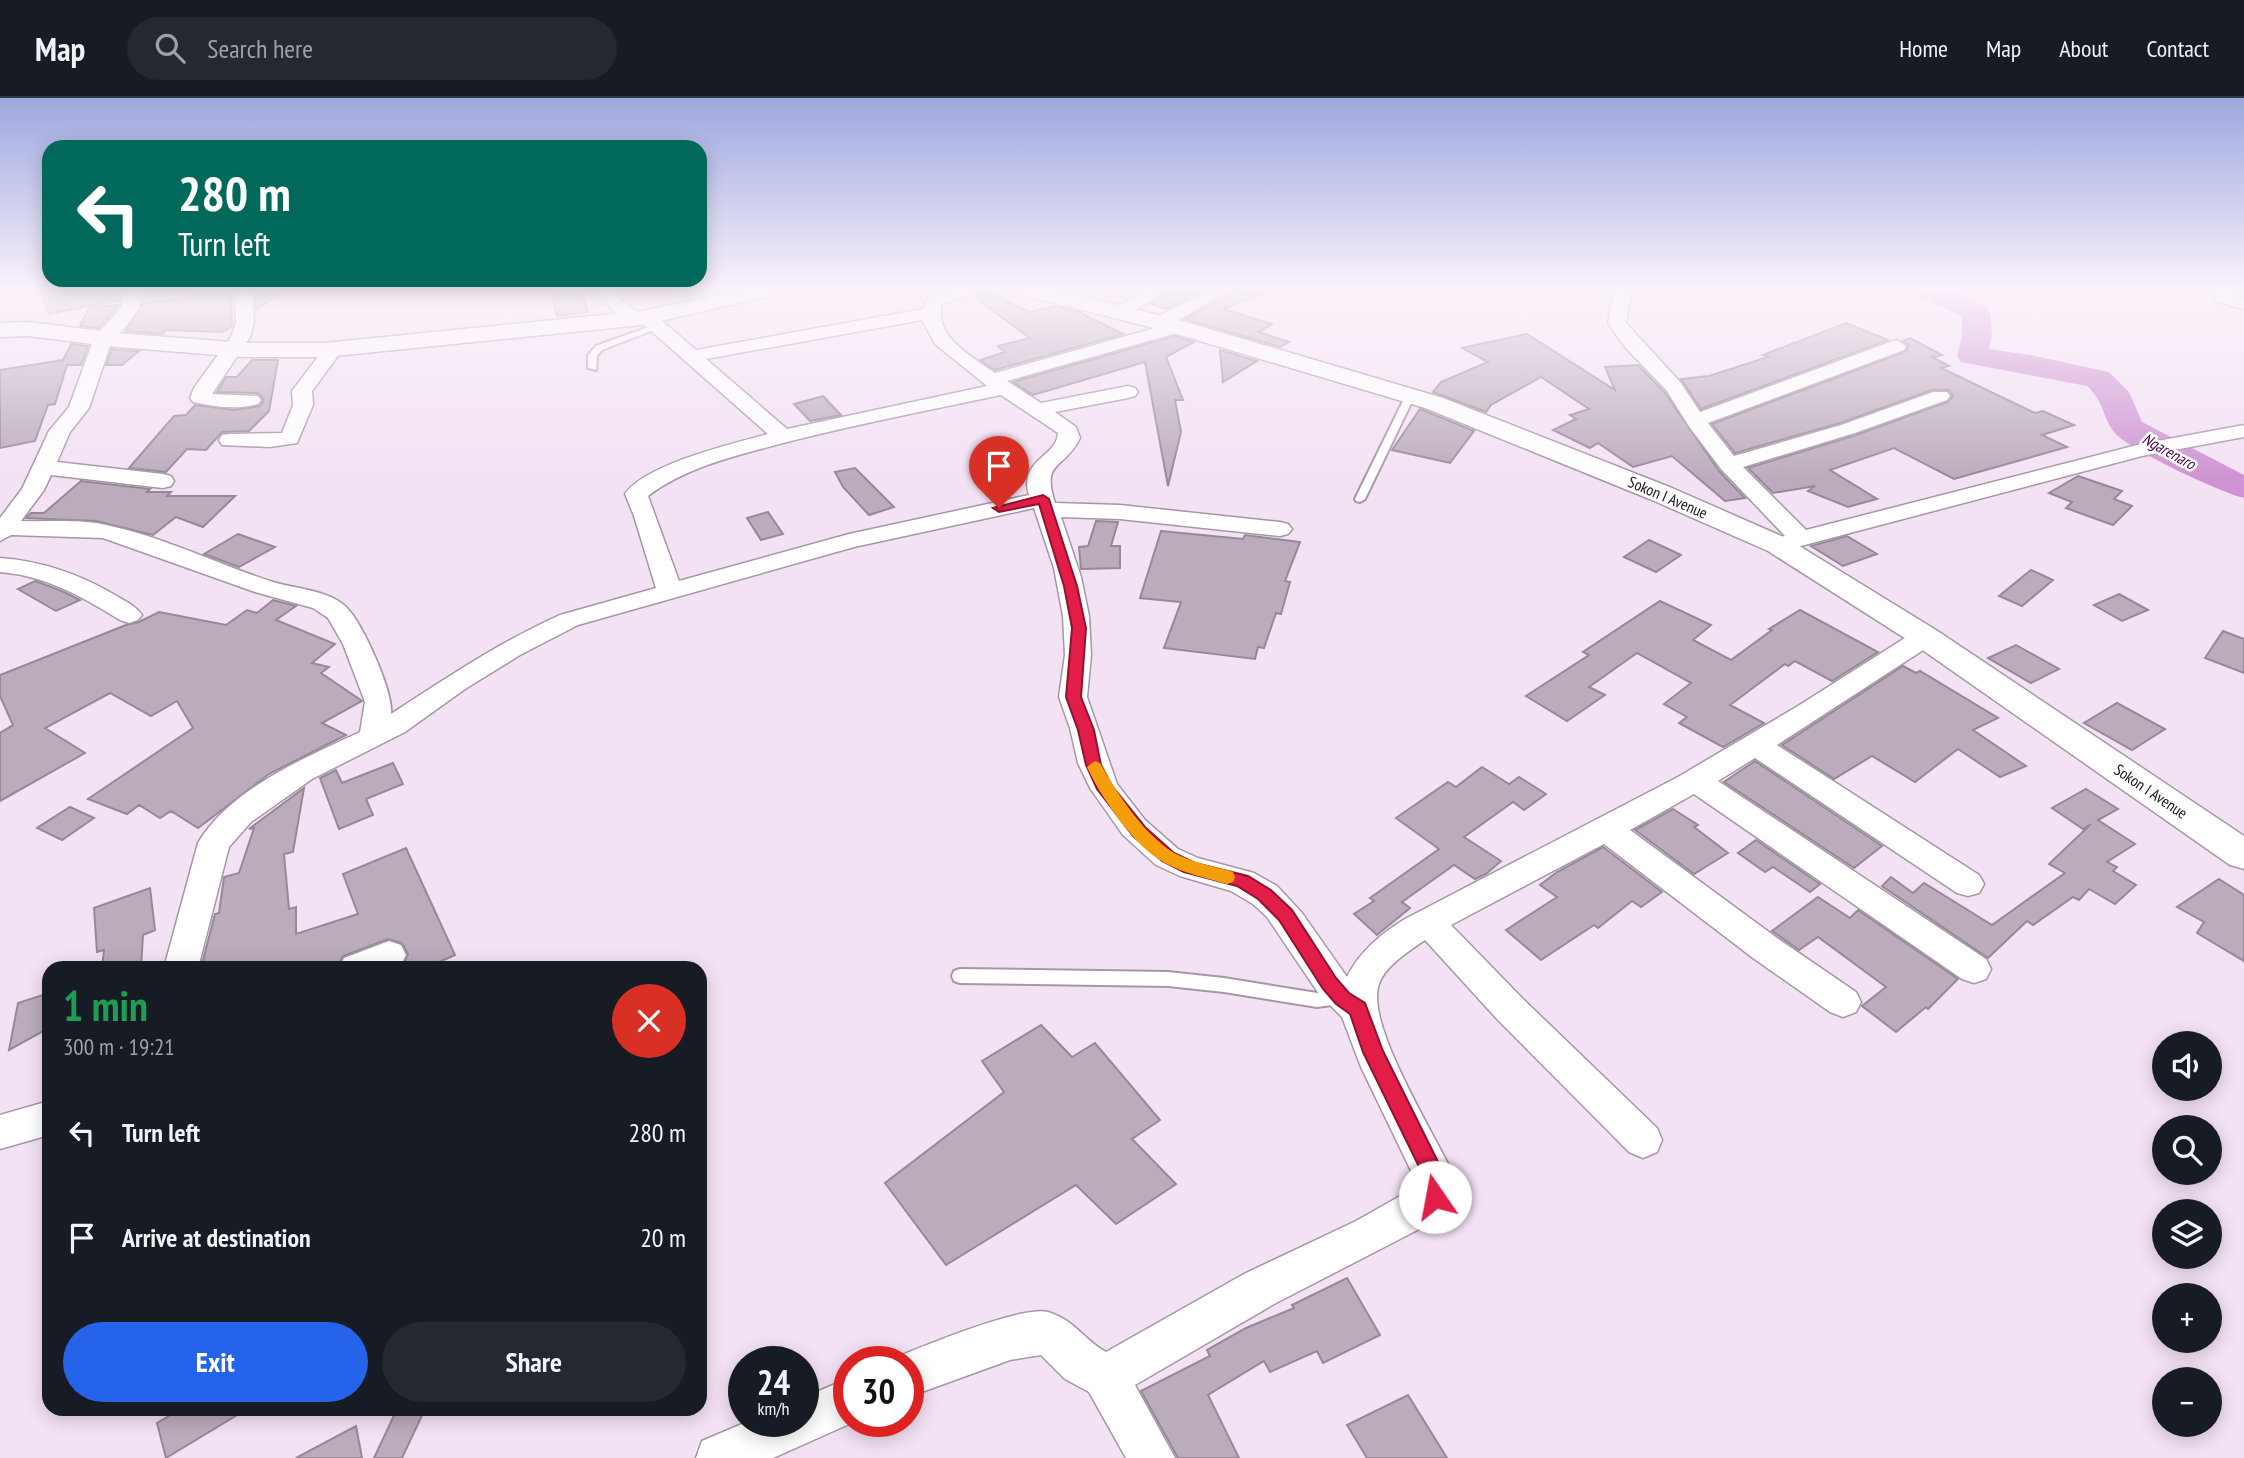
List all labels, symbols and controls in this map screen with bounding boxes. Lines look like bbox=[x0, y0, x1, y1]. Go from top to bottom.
search box bbox=[127, 17, 617, 80]
text: Map bbox=[35, 27, 85, 70]
icon: search bbox=[151, 29, 189, 67]
text: Search here bbox=[207, 32, 313, 65]
text: Home bbox=[1899, 33, 1948, 64]
text: Map bbox=[1986, 33, 2021, 64]
text: About bbox=[2059, 33, 2108, 64]
text: Contact bbox=[2146, 33, 2209, 64]
text: 280 m bbox=[178, 161, 291, 225]
icon: left bbox=[63, 168, 154, 259]
text: Turn left bbox=[178, 223, 270, 265]
water label: Ngarenaro bbox=[2139, 428, 2200, 474]
pin bbox=[969, 436, 1029, 508]
icon: arrive bbox=[980, 447, 1018, 485]
street label: Sokon I Avenue bbox=[1625, 471, 1711, 523]
street label: Sokon I Avenue bbox=[2110, 759, 2192, 823]
text: 1 min bbox=[63, 978, 148, 1033]
button: close bbox=[612, 984, 686, 1058]
map controls bbox=[2152, 1031, 2222, 1437]
button: sound bbox=[2152, 1031, 2222, 1101]
text: 300 m · 19:21 bbox=[63, 1032, 175, 1061]
icon: left bbox=[63, 1114, 101, 1152]
button: search bbox=[2152, 1115, 2222, 1185]
text: Turn left bbox=[122, 1116, 200, 1149]
text: 280 m bbox=[628, 1116, 686, 1149]
position arrow bbox=[1398, 1160, 1472, 1234]
button: layers bbox=[2152, 1199, 2222, 1269]
icon: arrive bbox=[63, 1219, 101, 1257]
text: Arrive at destination bbox=[122, 1221, 311, 1254]
text: 20 m bbox=[640, 1221, 686, 1254]
button: + bbox=[2152, 1283, 2222, 1353]
button: Exit bbox=[63, 1322, 368, 1402]
button: Share bbox=[382, 1322, 686, 1402]
speed limit sign: 30 bbox=[833, 1346, 924, 1437]
text: 24 bbox=[757, 1359, 790, 1405]
button: − bbox=[2152, 1367, 2222, 1437]
text: km/h bbox=[758, 1397, 789, 1420]

